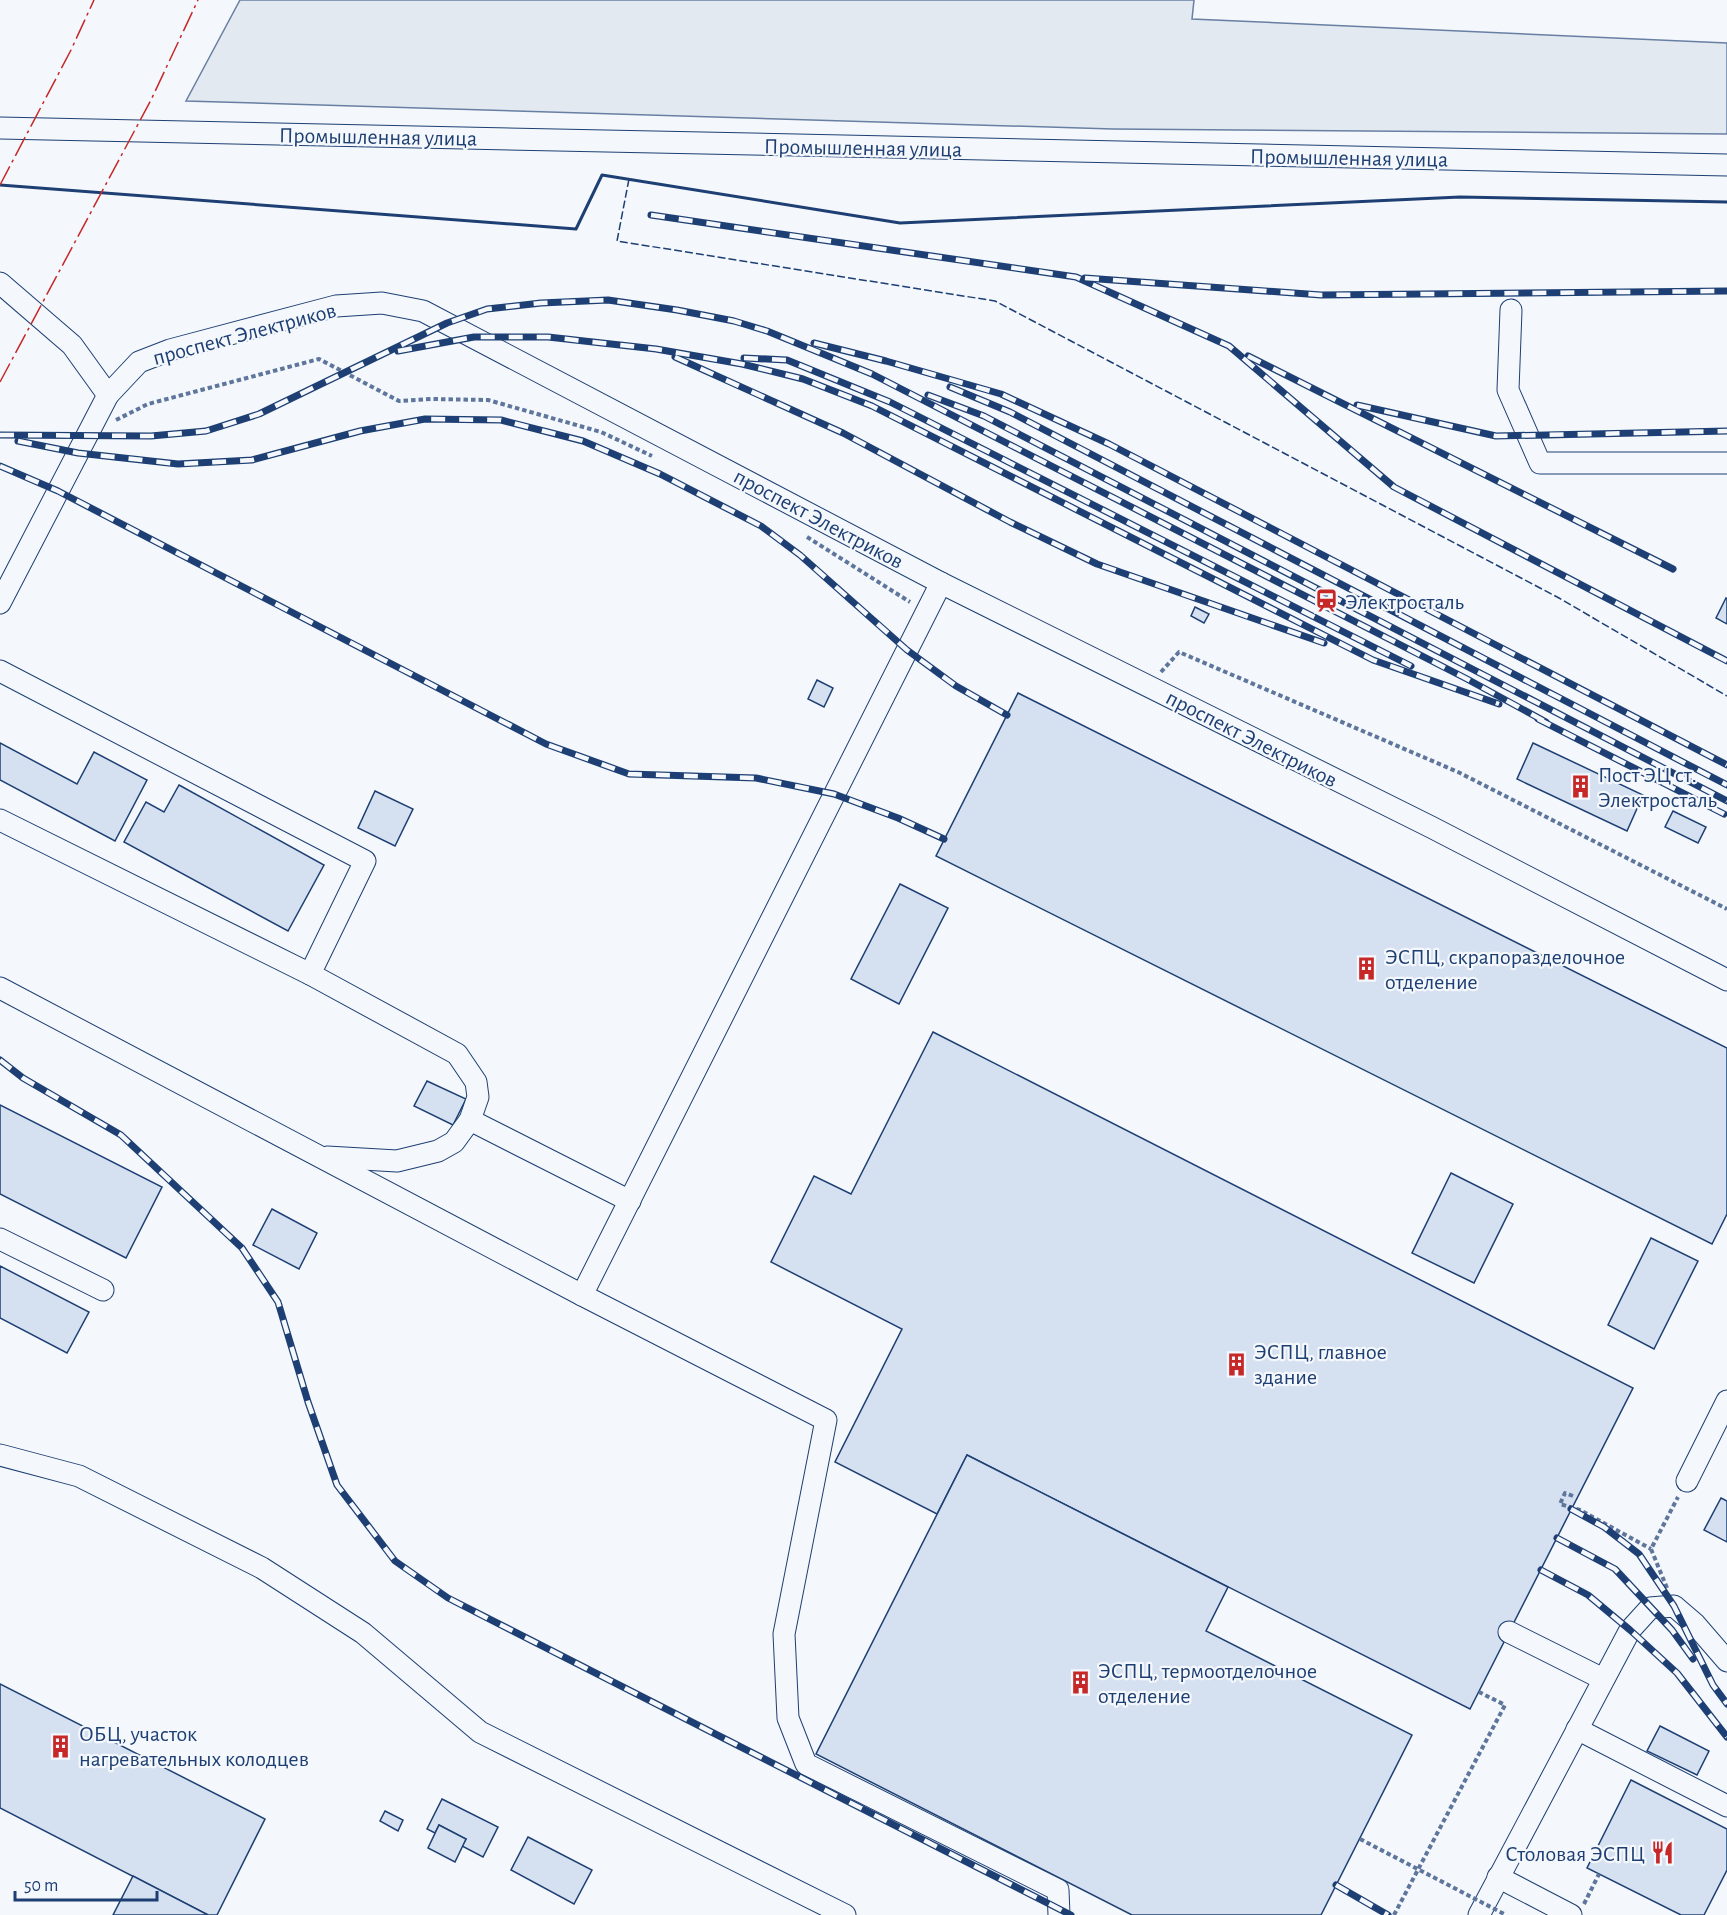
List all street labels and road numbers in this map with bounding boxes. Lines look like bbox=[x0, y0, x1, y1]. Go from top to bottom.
street label: Промышленная улица bbox=[279, 124, 477, 150]
street label: Промышленная улица bbox=[764, 135, 962, 161]
street label: Промышленная улица bbox=[1250, 145, 1448, 171]
street label: проспект Электриков bbox=[150, 299, 338, 369]
street label: проспект Электриков bbox=[730, 465, 907, 573]
street label: проспект Электриков bbox=[1162, 686, 1341, 792]

